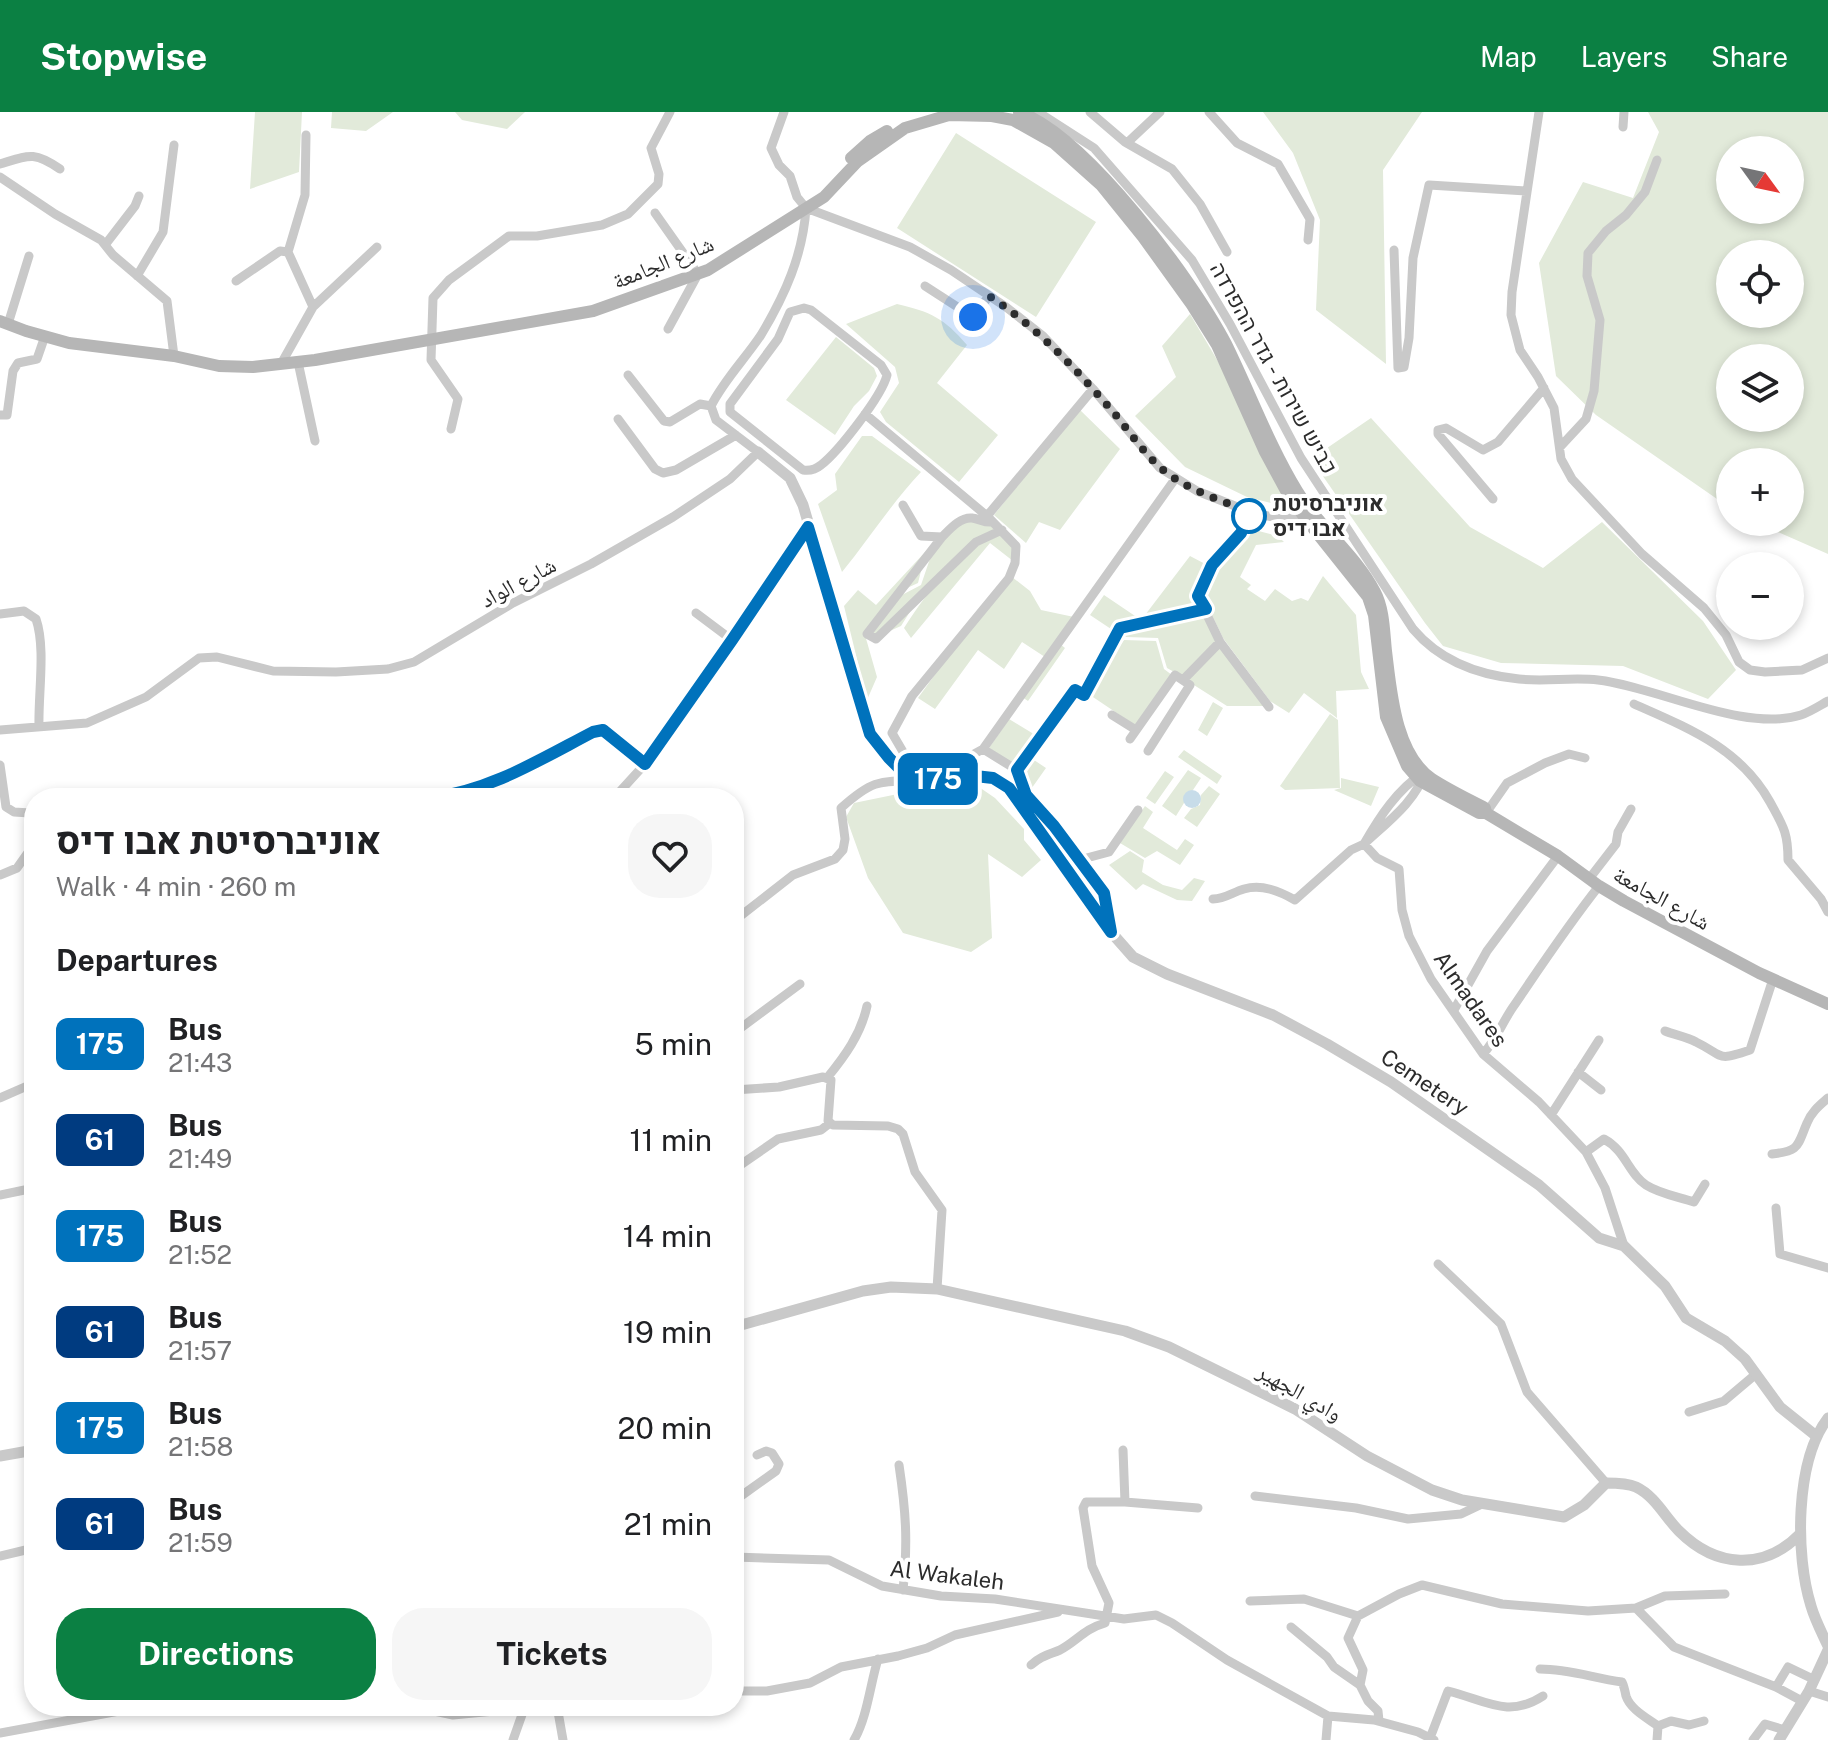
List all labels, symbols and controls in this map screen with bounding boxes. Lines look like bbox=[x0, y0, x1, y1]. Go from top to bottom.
text: Stopwise bbox=[40, 34, 207, 79]
text: Map bbox=[1480, 40, 1537, 73]
text: Layers bbox=[1581, 40, 1667, 73]
text: Share bbox=[1711, 40, 1788, 73]
north arrow bbox=[1716, 136, 1804, 224]
map controls bbox=[1716, 136, 1804, 640]
street label: شارع الجامعة bbox=[609, 230, 718, 295]
button: locate bbox=[1716, 240, 1804, 328]
street label: כביש שירות - גדר ההפרדה bbox=[1205, 258, 1343, 478]
your location bbox=[953, 297, 993, 337]
button: layers bbox=[1716, 344, 1804, 432]
button: + bbox=[1716, 448, 1804, 536]
place label: אוניברסיטת אבו דיס bbox=[1273, 490, 1384, 541]
marker: אוניברסיטת אבו דיס bbox=[1232, 499, 1266, 533]
street label: شارع الواد bbox=[476, 551, 561, 614]
button: − bbox=[1716, 552, 1804, 640]
line badge: 175 bbox=[892, 753, 984, 805]
text: 175 bbox=[914, 762, 962, 795]
button: heart bbox=[628, 814, 712, 898]
text: אוניברסיטת אבו דיס bbox=[56, 818, 381, 863]
street label: شارع الجامعة bbox=[1609, 861, 1715, 936]
text: Walk · 4 min · 260 m bbox=[56, 871, 296, 902]
text: Departures bbox=[56, 942, 218, 978]
street label: Almadares bbox=[1429, 946, 1513, 1052]
text: Bus bbox=[168, 1011, 222, 1047]
text: 5 min bbox=[635, 1026, 712, 1062]
text: 175 bbox=[76, 1027, 124, 1060]
street label: Cemetery bbox=[1376, 1043, 1474, 1121]
text: 21:43 bbox=[168, 1047, 233, 1078]
text: Bus bbox=[168, 1107, 222, 1143]
text: 11 min bbox=[629, 1122, 712, 1158]
text: 61 bbox=[85, 1123, 115, 1156]
text: 21:49 bbox=[168, 1143, 232, 1174]
text: Bus bbox=[168, 1203, 222, 1239]
text: 14 min bbox=[623, 1218, 712, 1254]
text: 175 bbox=[76, 1219, 124, 1252]
text: 21:52 bbox=[168, 1239, 232, 1270]
text: Bus bbox=[168, 1299, 222, 1335]
text: 19 min bbox=[623, 1314, 712, 1350]
text: 61 bbox=[85, 1315, 115, 1348]
text: 21:57 bbox=[168, 1335, 232, 1366]
street label: وادي الجهير bbox=[1250, 1357, 1347, 1431]
text: Bus bbox=[168, 1395, 222, 1431]
text: 20 min bbox=[618, 1410, 712, 1446]
text: 175 bbox=[76, 1411, 124, 1444]
text: 21:58 bbox=[168, 1431, 233, 1462]
text: Bus bbox=[168, 1491, 222, 1527]
text: 21 min bbox=[624, 1506, 712, 1542]
text: 61 bbox=[85, 1507, 115, 1540]
text: 21:59 bbox=[168, 1527, 233, 1558]
street label: Al Wakaleh bbox=[888, 1555, 1006, 1595]
button: Directions bbox=[56, 1608, 376, 1700]
button: Tickets bbox=[392, 1608, 712, 1700]

